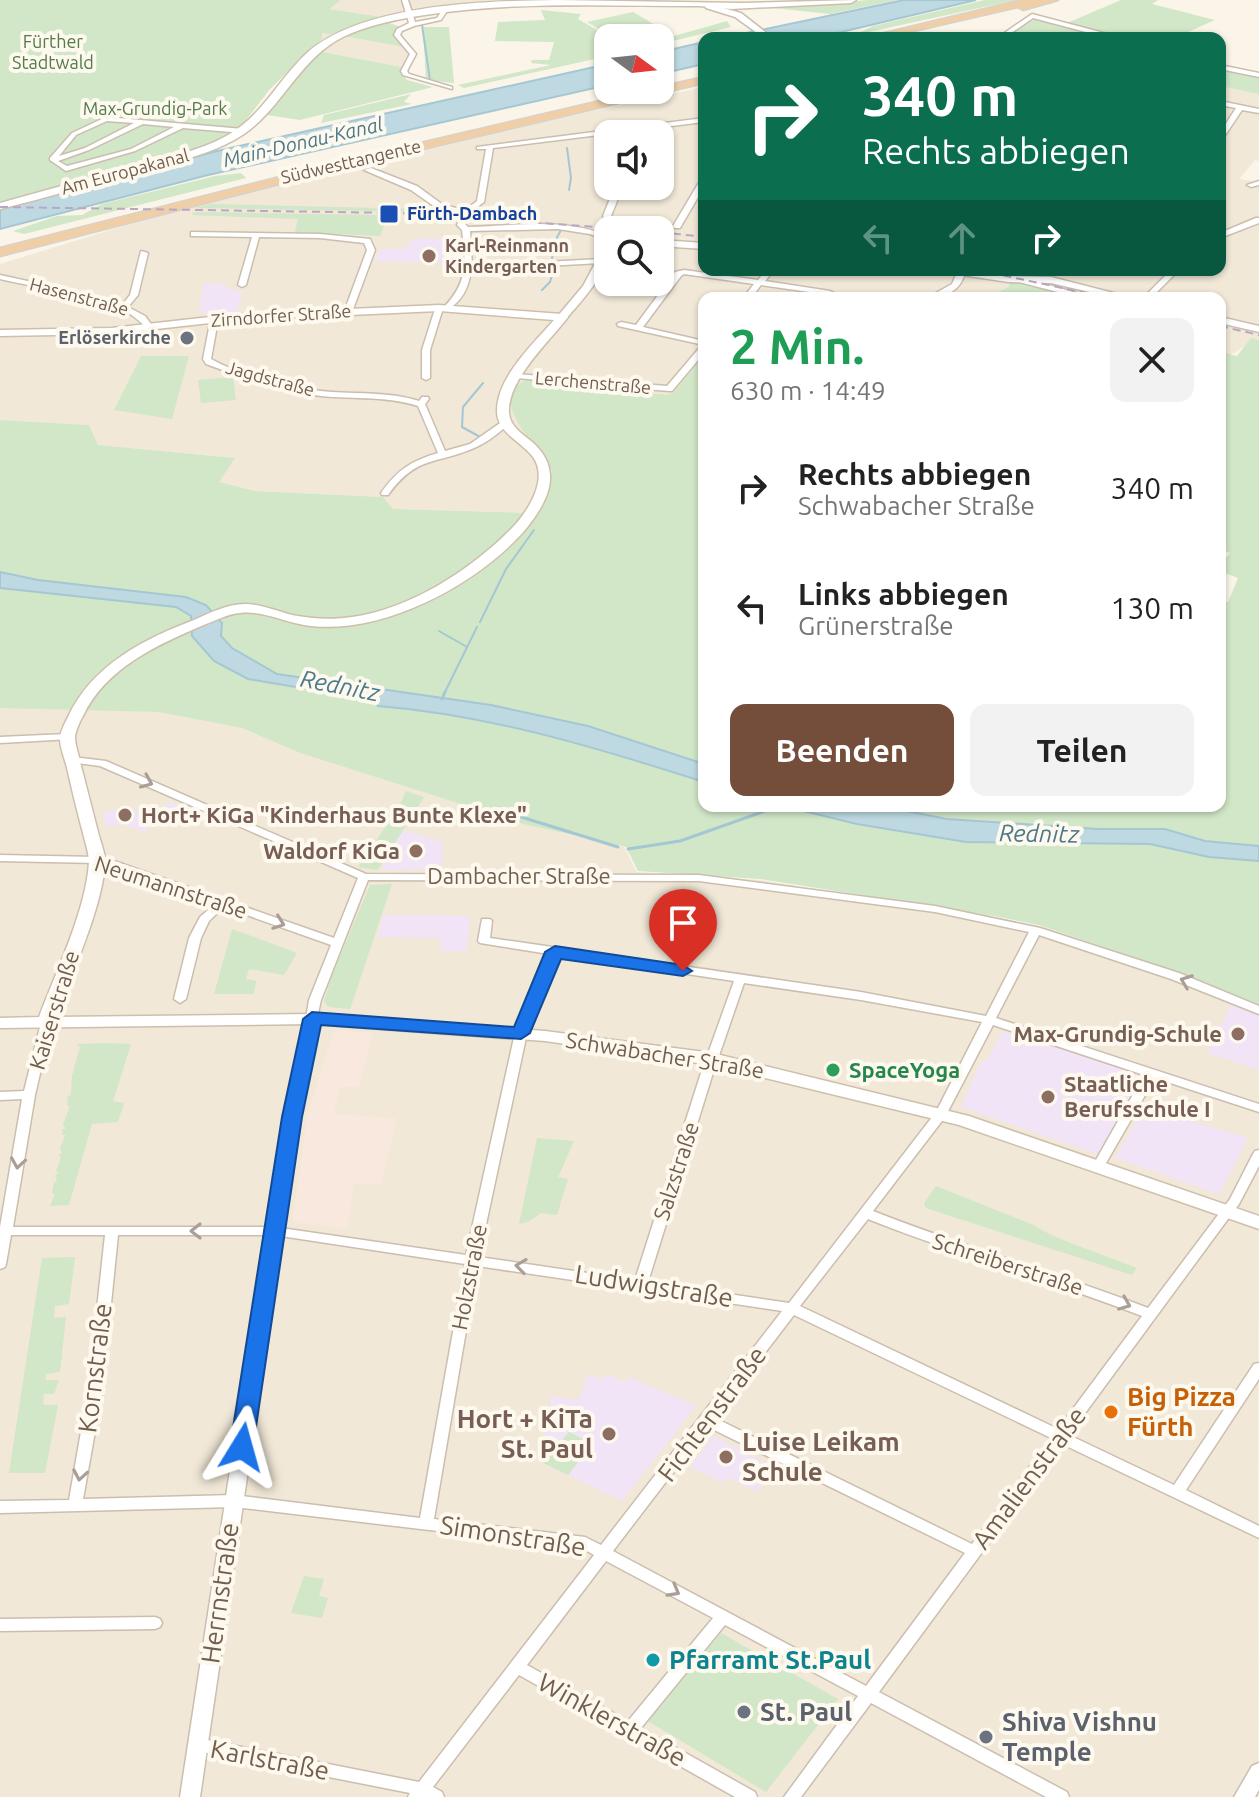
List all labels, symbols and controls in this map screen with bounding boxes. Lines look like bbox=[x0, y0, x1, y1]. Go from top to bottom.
north arrow bbox=[594, 24, 674, 104]
map controls bbox=[594, 24, 674, 296]
park label: Fürther Stadtwald bbox=[12, 31, 94, 72]
icon: right bbox=[730, 64, 834, 168]
text: 340 m bbox=[862, 64, 1018, 127]
park label: Max-Grundig-Park bbox=[83, 98, 227, 118]
water label: Main-Donau-Kanal bbox=[221, 112, 385, 171]
button: sound bbox=[594, 120, 674, 200]
text: Rechts abbiegen bbox=[862, 130, 1130, 171]
street label: Südwesttangente bbox=[279, 135, 423, 187]
street label: Am Europakanal bbox=[59, 144, 191, 198]
marker: Fürth-Dambach bbox=[378, 203, 400, 225]
place label: Fürth-Dambach bbox=[407, 203, 537, 223]
button: search bbox=[594, 216, 674, 296]
icon: left bbox=[856, 216, 900, 260]
icon: ahead bbox=[940, 216, 984, 260]
icon: right bbox=[1024, 216, 1068, 260]
place label: Karl-Reinmann Kindergarten bbox=[445, 235, 569, 276]
marker: Karl-Reinmann Kindergarten bbox=[420, 247, 438, 265]
street label: Hasenstraße bbox=[28, 273, 131, 319]
street label: Zirndorfer Straße bbox=[210, 300, 352, 330]
button: close bbox=[1110, 318, 1194, 402]
text: 2 Min. bbox=[730, 319, 864, 373]
place label: Erlöserkirche bbox=[58, 327, 171, 347]
marker: Erlöserkirche bbox=[178, 329, 196, 347]
street label: Jagdstraße bbox=[224, 357, 317, 399]
street label: Lerchenstraße bbox=[534, 367, 652, 397]
text: 630 m · 14:49 bbox=[730, 376, 886, 405]
text: Rechts abbiegen bbox=[798, 457, 1031, 491]
icon: right bbox=[730, 466, 774, 510]
text: 340 m bbox=[1110, 471, 1194, 505]
text: Schwabacher Straße bbox=[798, 491, 1035, 520]
text: Links abbiegen bbox=[798, 577, 1009, 611]
icon: left bbox=[730, 586, 774, 630]
text: 130 m bbox=[1110, 591, 1194, 625]
text: Grünerstraße bbox=[798, 611, 954, 640]
water label: Rednitz bbox=[298, 665, 383, 707]
button: Beenden bbox=[730, 704, 954, 796]
button: Teilen bbox=[970, 704, 1194, 796]
one-way arrow bbox=[139, 773, 153, 789]
place label: Hort+ KiGa "Kinderhaus Bunte Klexe" bbox=[141, 802, 527, 827]
marker: Hort+ KiGa "Kinderhaus Bunte Klexe" bbox=[116, 806, 134, 824]
water label: Rednitz bbox=[999, 819, 1080, 848]
place label: Waldorf KiGa bbox=[263, 838, 400, 863]
marker: Waldorf KiGa bbox=[407, 842, 425, 860]
street label: Neumannstraße bbox=[92, 850, 251, 923]
street label: Dambacher Straße bbox=[427, 863, 611, 888]
pin bbox=[649, 889, 717, 971]
icon: arrive bbox=[661, 901, 705, 945]
one-way arrow bbox=[272, 913, 286, 930]
street label: Kaiserstraße bbox=[24, 947, 83, 1072]
one-way arrow bbox=[1180, 974, 1194, 991]
place label: Max-Grundig-Schule bbox=[1014, 1021, 1222, 1046]
marker: Max-Grundig-Schule bbox=[1229, 1025, 1247, 1043]
street label: Schwabacher Straße bbox=[564, 1026, 766, 1083]
place label: SpaceYoga bbox=[849, 1057, 960, 1082]
marker: SpaceYoga bbox=[824, 1061, 842, 1079]
place label: Staatliche Berufsschule I bbox=[1064, 1071, 1211, 1121]
marker: Staatliche Berufsschule I bbox=[1039, 1088, 1057, 1106]
street label: Salzstraße bbox=[648, 1118, 703, 1223]
one-way arrow bbox=[10, 1156, 27, 1170]
one-way arrow bbox=[189, 1222, 202, 1240]
street label: Holzstraße bbox=[446, 1222, 491, 1332]
street label: Schreiberstraße bbox=[930, 1227, 1087, 1300]
one-way arrow bbox=[514, 1258, 528, 1275]
street label: Ludwigstraße bbox=[573, 1259, 735, 1312]
one-way arrow bbox=[1117, 1294, 1131, 1310]
street label: Kornstraße bbox=[72, 1302, 117, 1434]
street label: Fichtenstraße bbox=[652, 1341, 772, 1487]
place label: Big Pizza Fürth bbox=[1127, 1382, 1236, 1441]
street label: Amalienstraße bbox=[966, 1401, 1091, 1554]
marker: Big Pizza Fürth bbox=[1102, 1403, 1120, 1421]
place label: Hort + KiTa St. Paul bbox=[457, 1404, 593, 1463]
position arrow bbox=[200, 1405, 284, 1489]
marker: Hort + KiTa St. Paul bbox=[600, 1425, 618, 1443]
place label: Luise Leikam Schule bbox=[742, 1427, 900, 1486]
marker: Luise Leikam Schule bbox=[717, 1448, 735, 1466]
one-way arrow bbox=[73, 1468, 90, 1482]
street label: Simonstraße bbox=[438, 1510, 588, 1561]
street label: Herrnstraße bbox=[195, 1521, 244, 1665]
one-way arrow bbox=[666, 1581, 680, 1597]
place label: Pfarramt St.Paul bbox=[669, 1645, 871, 1674]
marker: Pfarramt St.Paul bbox=[644, 1651, 662, 1669]
street label: Winklerstraße bbox=[533, 1667, 691, 1772]
place label: St. Paul bbox=[760, 1697, 852, 1726]
marker: St. Paul bbox=[735, 1703, 753, 1721]
place label: Shiva Vishnu Temple bbox=[1002, 1707, 1157, 1766]
marker: Shiva Vishnu Temple bbox=[977, 1728, 995, 1746]
street label: Karlstraße bbox=[208, 1734, 332, 1785]

